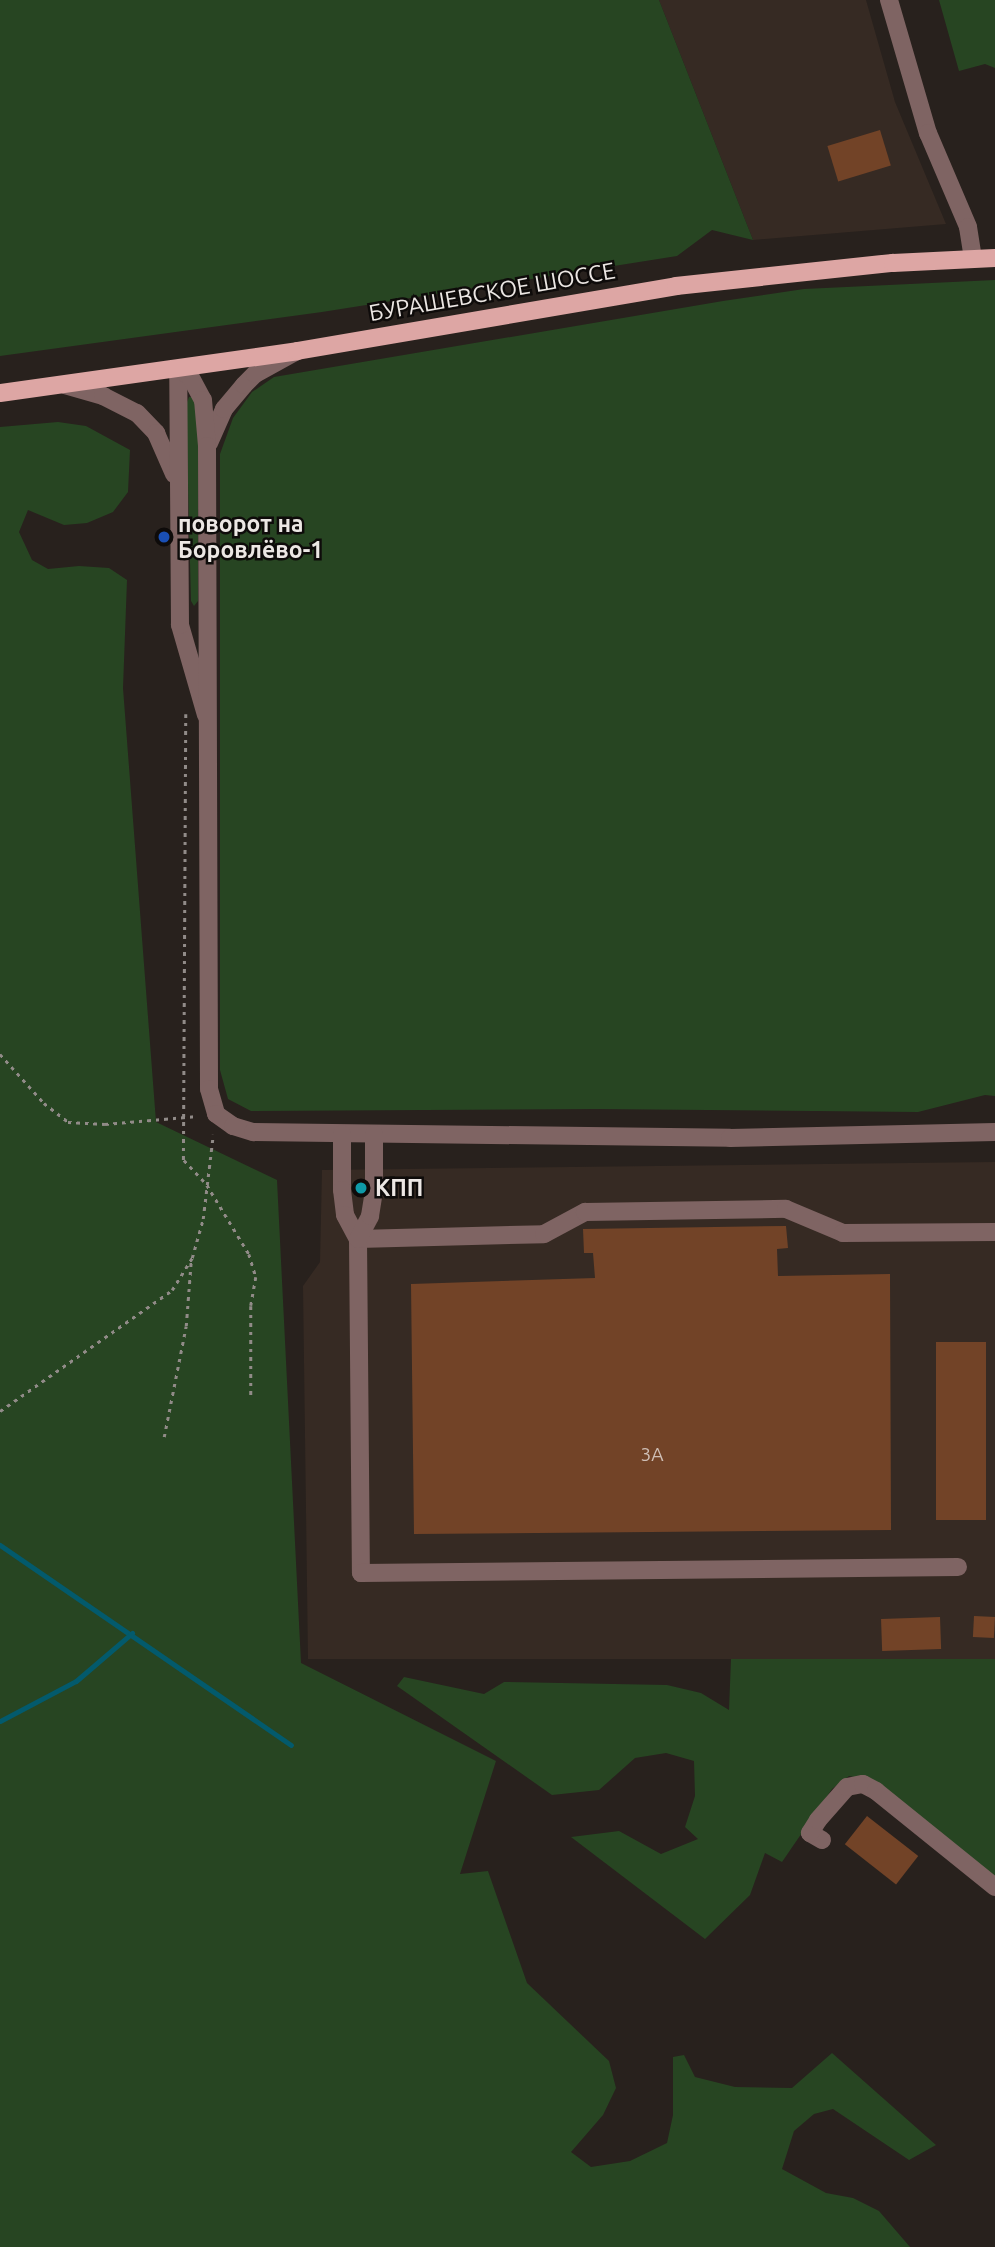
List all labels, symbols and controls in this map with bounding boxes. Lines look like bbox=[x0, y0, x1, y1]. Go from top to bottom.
street label: БУРАШЕВСКОЕ ШОССЕ bbox=[367, 257, 617, 327]
place label: поворот на Боровлёво-1 bbox=[178, 510, 323, 564]
marker: поворот на Боровлёво-1 bbox=[156, 529, 172, 545]
place label: КПП bbox=[375, 1174, 423, 1202]
marker: КПП bbox=[353, 1180, 369, 1196]
house number: 3А bbox=[640, 1444, 664, 1466]

